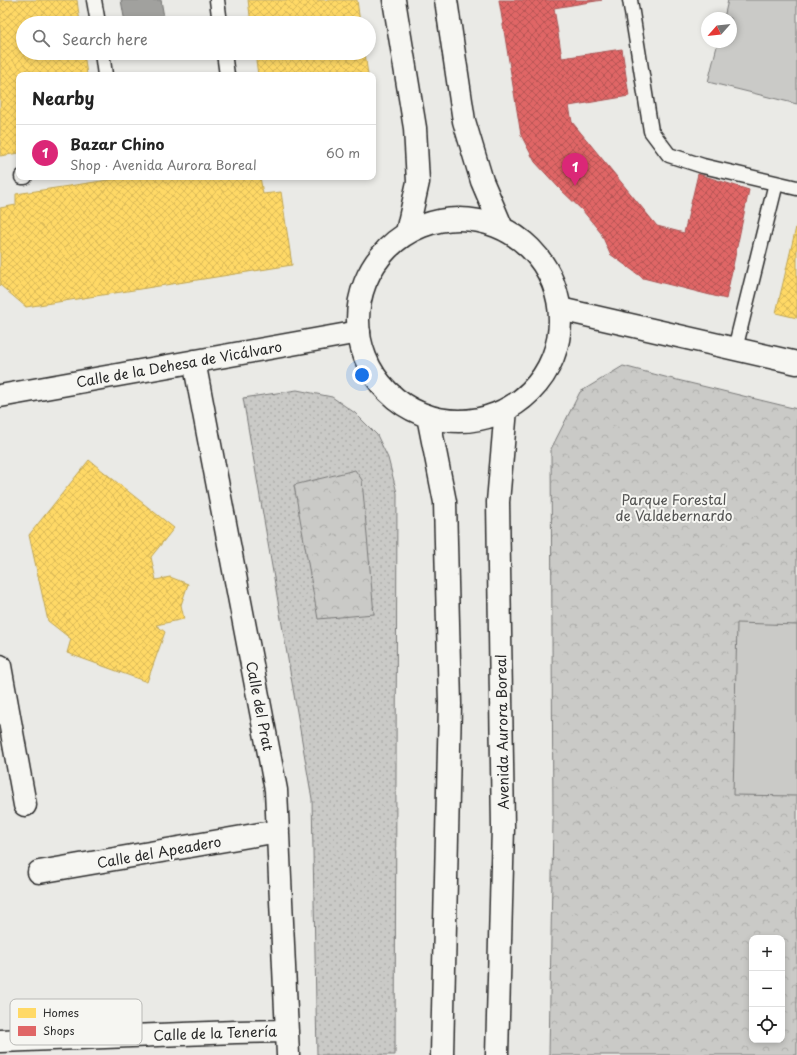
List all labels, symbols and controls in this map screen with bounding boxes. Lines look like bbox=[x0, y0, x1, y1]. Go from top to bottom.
north arrow bbox=[701, 12, 737, 48]
search box bbox=[16, 16, 376, 60]
icon: search bbox=[30, 27, 52, 49]
text: Search here bbox=[62, 27, 148, 50]
text: Nearby bbox=[32, 85, 94, 111]
text: Bazar Chino bbox=[70, 132, 164, 155]
text: 1 bbox=[42, 143, 48, 162]
text: 60 m bbox=[326, 143, 360, 162]
pin: 1 bbox=[562, 153, 588, 186]
text: Shop · Avenida Aurora Boreal bbox=[70, 155, 257, 174]
street label: Calle de la Dehesa de Vicálvaro bbox=[74, 336, 284, 392]
your location bbox=[352, 365, 372, 385]
park label: Parque Forestal de Valdebernardo bbox=[616, 489, 733, 526]
street label: Avenida Aurora Boreal bbox=[490, 654, 514, 810]
street label: Calle del Prat bbox=[241, 659, 279, 753]
street label: Calle del Apeadero bbox=[95, 831, 223, 873]
map controls bbox=[749, 935, 785, 1043]
button: + bbox=[749, 935, 785, 971]
button: − bbox=[749, 971, 785, 1007]
legend bbox=[10, 999, 142, 1045]
text: Homes bbox=[43, 1004, 79, 1021]
button: locate bbox=[749, 1007, 785, 1043]
street label: Calle de la Tenería bbox=[153, 1020, 277, 1046]
text: Shops bbox=[43, 1022, 74, 1039]

